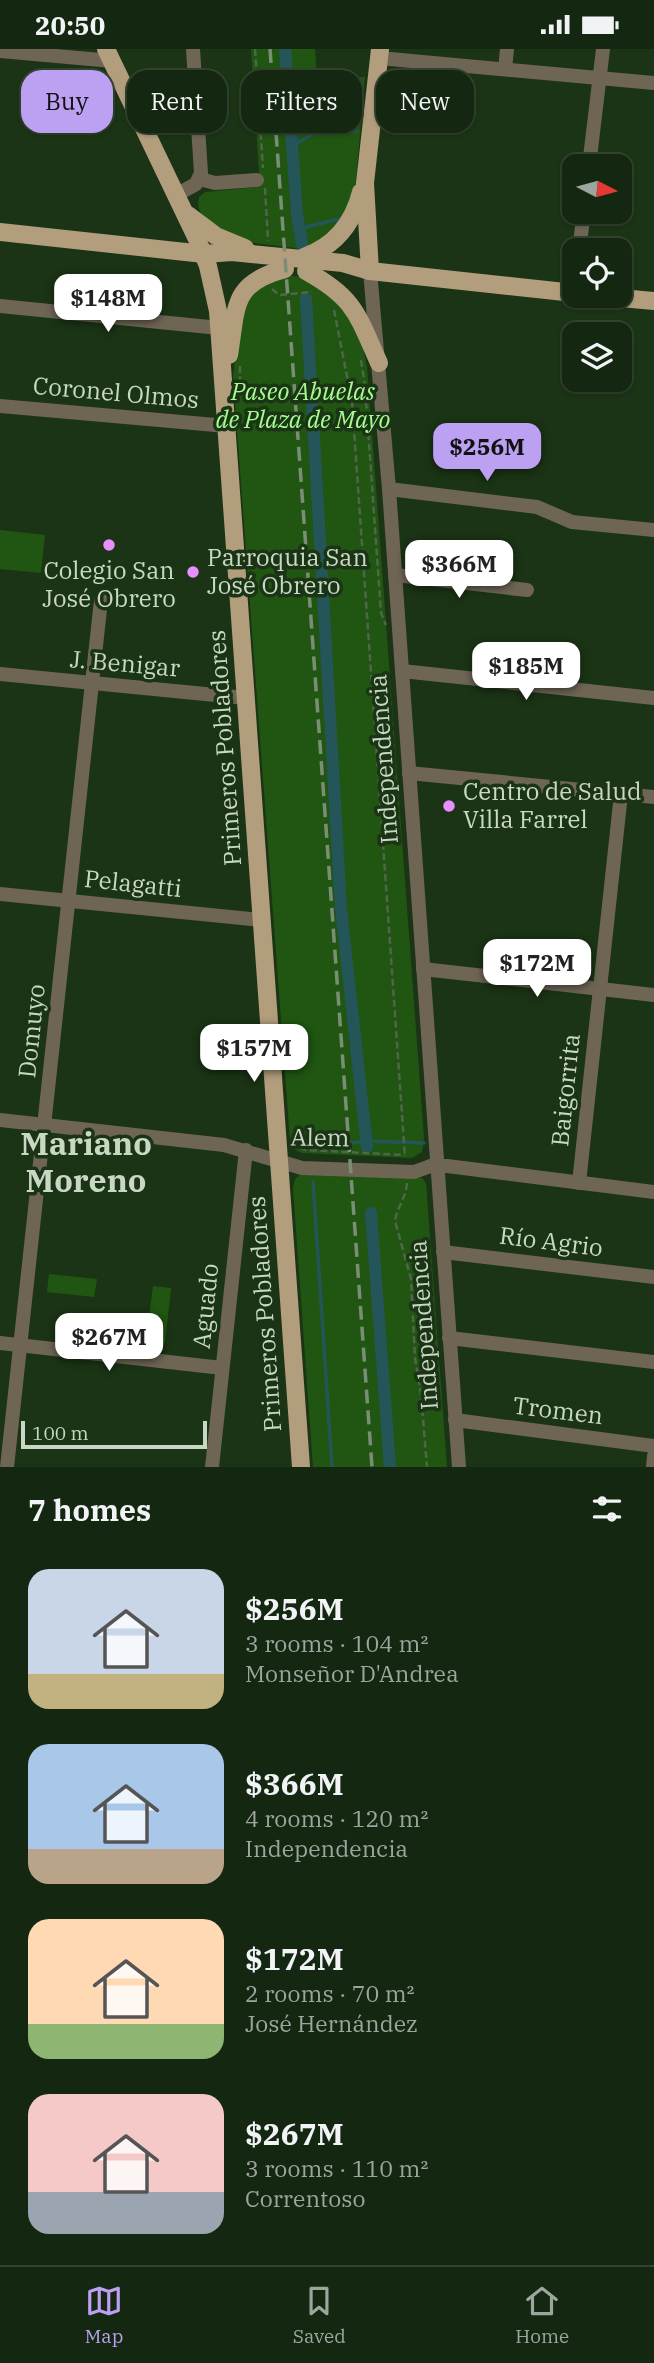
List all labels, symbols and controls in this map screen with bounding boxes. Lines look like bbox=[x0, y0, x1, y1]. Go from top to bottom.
text: 20:50 bbox=[35, 8, 105, 42]
chip: Buy bbox=[21, 70, 113, 133]
chip: Rent bbox=[127, 70, 227, 133]
chip: Filters bbox=[241, 70, 362, 133]
chip: New bbox=[376, 70, 474, 133]
north arrow bbox=[562, 154, 632, 224]
map controls bbox=[562, 154, 632, 392]
button: locate bbox=[562, 238, 632, 308]
pin: $148M bbox=[59, 275, 157, 334]
text: $148M bbox=[70, 282, 146, 312]
button: layers bbox=[562, 322, 632, 392]
street label: Coronel Olmos bbox=[32, 369, 200, 415]
park label: Paseo Abuelas de Plaza de Mayo bbox=[216, 375, 391, 435]
pin: $256M bbox=[438, 423, 536, 483]
text: $256M bbox=[449, 431, 525, 461]
marker: Colegio San José Obrero bbox=[101, 537, 117, 553]
pin: $366M bbox=[410, 540, 508, 600]
place label: Parroquia San José Obrero bbox=[207, 541, 368, 601]
text: $366M bbox=[421, 548, 497, 578]
place label: Colegio San José Obrero bbox=[42, 554, 176, 614]
marker: Parroquia San José Obrero bbox=[185, 564, 201, 580]
street label: Primeros Pobladores bbox=[200, 629, 248, 867]
street label: J. Benigar bbox=[69, 642, 182, 684]
pin: $185M bbox=[477, 643, 575, 702]
text: $185M bbox=[488, 650, 564, 680]
street label: Independencia bbox=[361, 673, 405, 845]
place label: Centro de Salud Villa Farrel bbox=[463, 775, 642, 835]
marker: Centro de Salud Villa Farrel bbox=[441, 798, 457, 814]
street label: Pelagatti bbox=[83, 862, 183, 904]
pin: $172M bbox=[488, 939, 586, 999]
text: $172M bbox=[499, 947, 575, 977]
street label: Domuyo bbox=[10, 982, 52, 1079]
pin: $157M bbox=[205, 1025, 303, 1084]
text: $157M bbox=[216, 1032, 292, 1062]
street label: Baigorrita bbox=[543, 1032, 587, 1148]
street label: Alem bbox=[290, 1120, 350, 1154]
district label: Mariano Moreno bbox=[20, 1122, 152, 1201]
street label: Primeros Pobladores bbox=[240, 1195, 288, 1433]
street label: Río Agrio bbox=[498, 1219, 605, 1263]
street label: Independencia bbox=[401, 1239, 445, 1411]
street label: Aguado bbox=[185, 1262, 225, 1350]
pin: $267M bbox=[60, 1313, 158, 1373]
text: $267M bbox=[71, 1321, 147, 1351]
street label: Tromen bbox=[511, 1389, 605, 1431]
scale bar bbox=[21, 1418, 206, 1450]
text: 100 m bbox=[32, 1421, 89, 1445]
text: 7 homes bbox=[28, 1490, 151, 1529]
icon: filters bbox=[588, 1490, 626, 1528]
text: $256M bbox=[245, 1589, 344, 1628]
icon: home bbox=[84, 1597, 168, 1681]
text: 3 rooms · 104 m² bbox=[245, 1628, 428, 1658]
text: Monseñor D'Andrea bbox=[245, 1658, 459, 1688]
text: $366M bbox=[245, 1764, 344, 1803]
icon: home bbox=[84, 1772, 168, 1856]
text: 4 rooms · 120 m² bbox=[245, 1803, 428, 1833]
text: Independencia bbox=[245, 1833, 408, 1863]
text: $172M bbox=[245, 1939, 344, 1978]
icon: home bbox=[84, 1947, 168, 2031]
text: 2 rooms · 70 m² bbox=[245, 1978, 415, 2008]
text: José Hernández bbox=[245, 2008, 418, 2038]
text: $267M bbox=[245, 2114, 344, 2153]
icon: home bbox=[84, 2122, 168, 2206]
text: 3 rooms · 110 m² bbox=[245, 2153, 428, 2183]
text: Correntoso bbox=[245, 2183, 365, 2213]
tab: Map bbox=[85, 2282, 123, 2348]
tab: Saved bbox=[293, 2282, 346, 2348]
tab: Home bbox=[515, 2282, 569, 2348]

